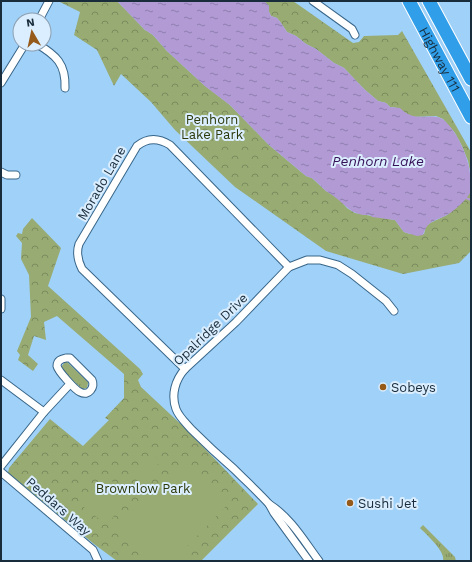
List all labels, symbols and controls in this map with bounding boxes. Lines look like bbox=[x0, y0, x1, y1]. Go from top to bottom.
north arrow bbox=[12, 12, 52, 52]
text: N bbox=[25, 16, 36, 30]
street label: Highway 111 bbox=[416, 24, 463, 94]
park label: Penhorn Lake Park bbox=[181, 112, 244, 142]
street label: Morado Lane bbox=[74, 144, 129, 223]
water label: Penhorn Lake bbox=[332, 153, 424, 169]
street label: Opalridge Drive bbox=[170, 290, 251, 369]
place label: Sobeys bbox=[391, 380, 436, 395]
marker: Sobeys bbox=[378, 382, 388, 392]
street label: Peddars Way bbox=[23, 474, 94, 539]
park label: Brownlow Park bbox=[96, 481, 191, 496]
place label: Sushi Jet bbox=[358, 496, 417, 511]
marker: Sushi Jet bbox=[345, 498, 355, 508]

